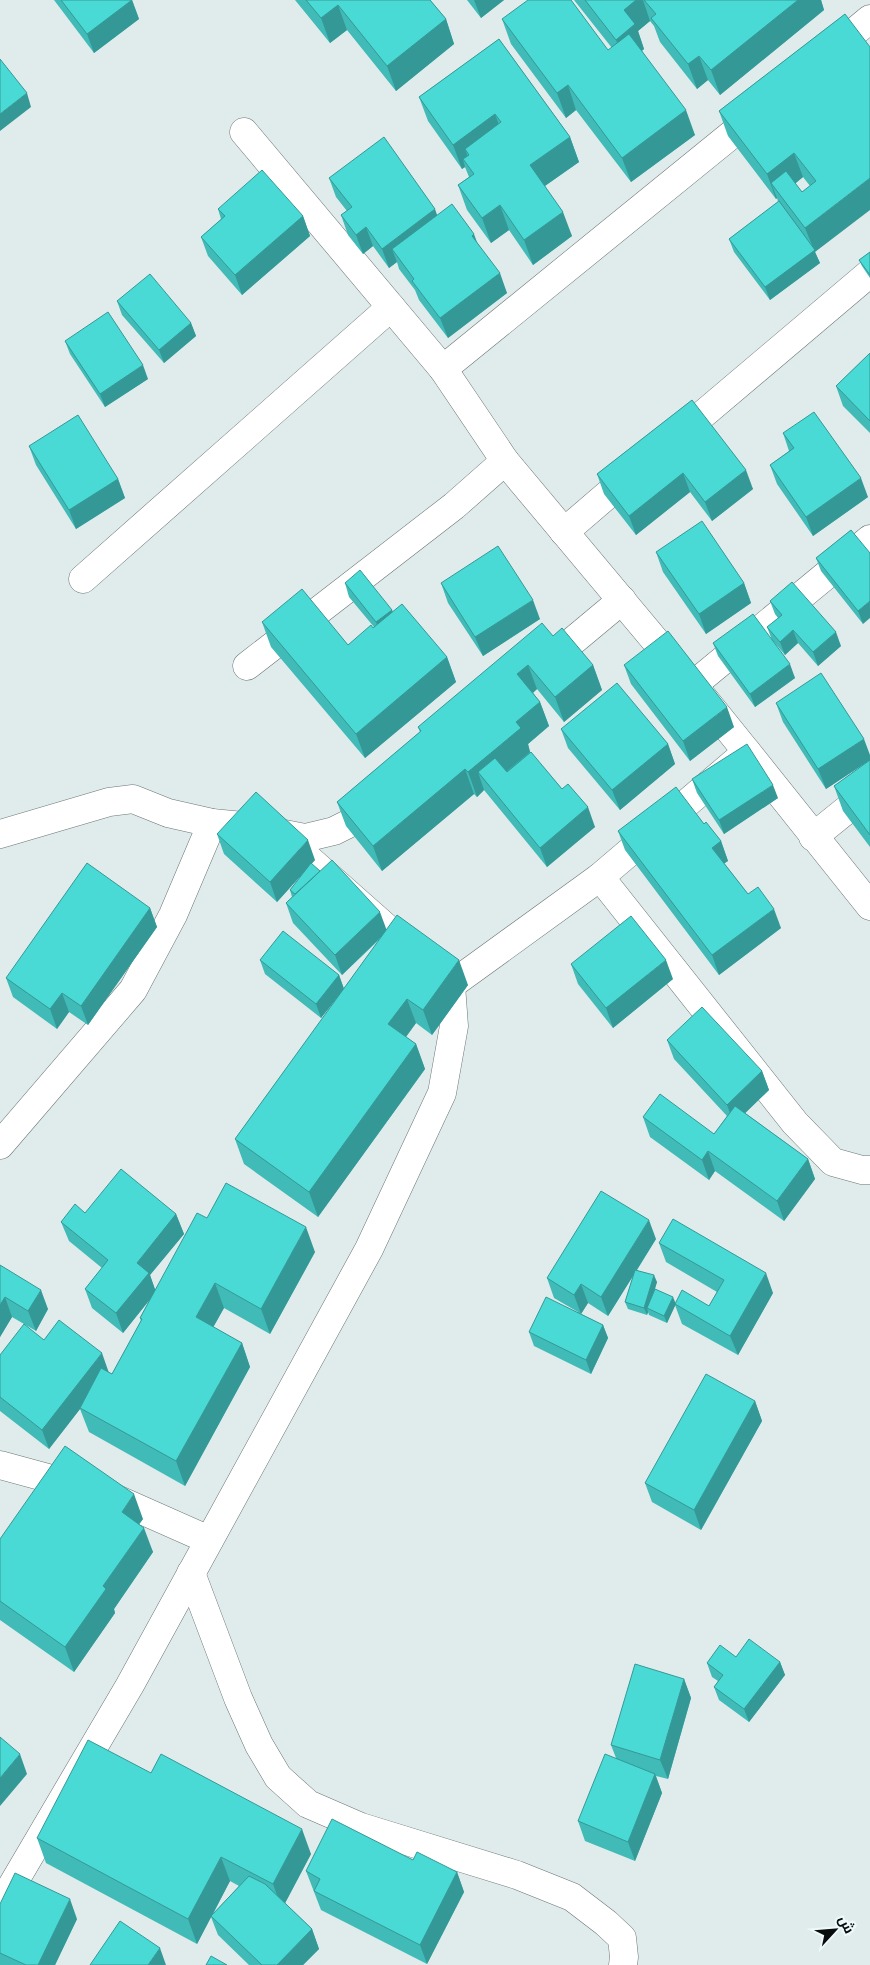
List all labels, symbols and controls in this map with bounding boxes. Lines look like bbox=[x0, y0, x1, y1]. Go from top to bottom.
north arrow bbox=[810, 1905, 860, 1955]
text: ش bbox=[835, 1913, 858, 1936]

